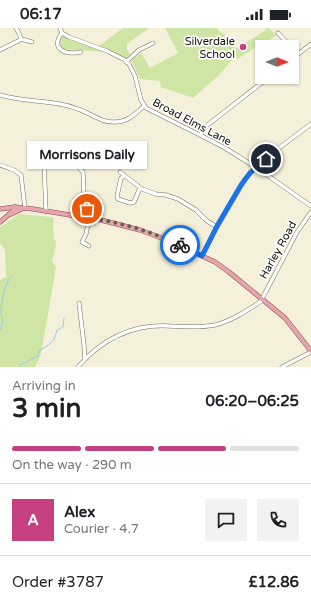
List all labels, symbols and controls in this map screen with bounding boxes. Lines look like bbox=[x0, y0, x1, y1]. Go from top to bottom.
text: 06:17 bbox=[20, 5, 62, 23]
place label: Silverdale School bbox=[185, 35, 235, 61]
north arrow bbox=[255, 40, 299, 84]
map controls bbox=[255, 40, 299, 84]
marker: Silverdale School bbox=[238, 42, 248, 52]
street label: Broad Elms Lane bbox=[150, 96, 234, 148]
callout: Morrisons Daily bbox=[27, 141, 147, 169]
pin bbox=[249, 142, 283, 176]
text: Morrisons Daily bbox=[39, 147, 135, 163]
icon: home bbox=[255, 148, 277, 170]
pin bbox=[70, 192, 104, 226]
icon: bag bbox=[76, 198, 98, 220]
street label: Harley Road bbox=[257, 219, 299, 281]
courier bbox=[160, 225, 200, 265]
icon: bike bbox=[169, 234, 191, 256]
text: Arriving in bbox=[12, 378, 76, 394]
text: 06:20–06:25 bbox=[206, 392, 299, 410]
text: 3 min bbox=[12, 393, 81, 424]
text: On the way · 290 m bbox=[12, 457, 132, 473]
button: chat bbox=[205, 499, 247, 541]
button: phone bbox=[257, 499, 299, 541]
text: Alex bbox=[64, 503, 95, 521]
text: A bbox=[27, 511, 39, 529]
text: Courier · 4.7 bbox=[64, 521, 139, 537]
text: Order #3787 bbox=[12, 573, 104, 591]
text: £12.86 bbox=[248, 573, 299, 591]

